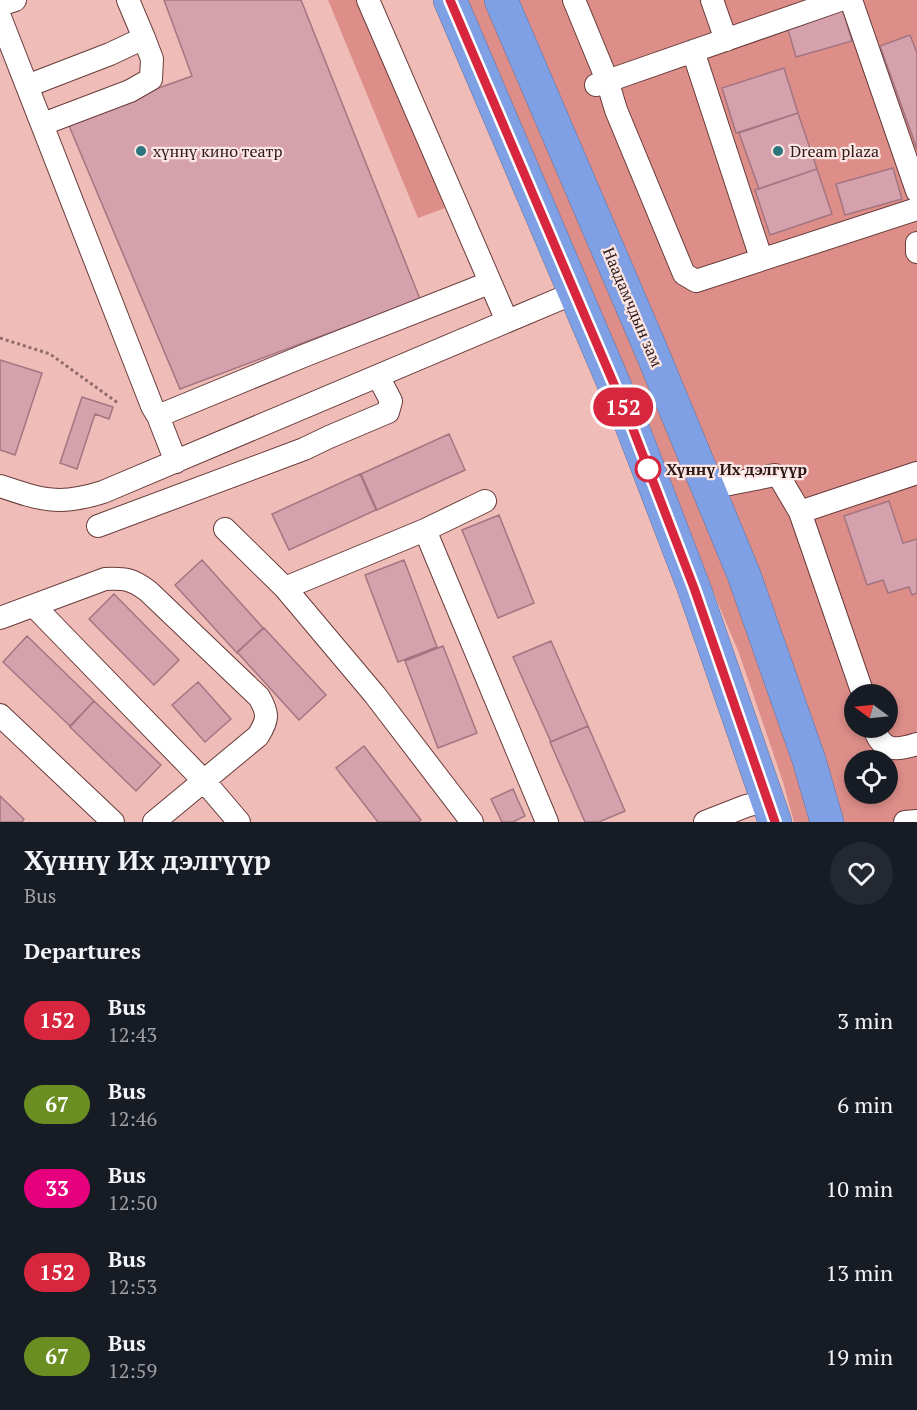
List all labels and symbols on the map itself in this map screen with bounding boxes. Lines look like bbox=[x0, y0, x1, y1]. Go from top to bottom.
place label: хүннү кино театр bbox=[153, 140, 283, 162]
place label: Dream plaza bbox=[790, 140, 879, 162]
marker: хүннү кино театр bbox=[134, 144, 148, 158]
marker: Dream plaza bbox=[771, 144, 785, 158]
street label: Наадамчдын зам bbox=[598, 244, 668, 370]
line badge: 152 bbox=[588, 388, 658, 426]
marker: Хүннү Их дэлгүүр bbox=[635, 456, 661, 482]
place label: Хүннү Их дэлгүүр bbox=[666, 458, 807, 480]
north arrow bbox=[844, 684, 898, 738]

